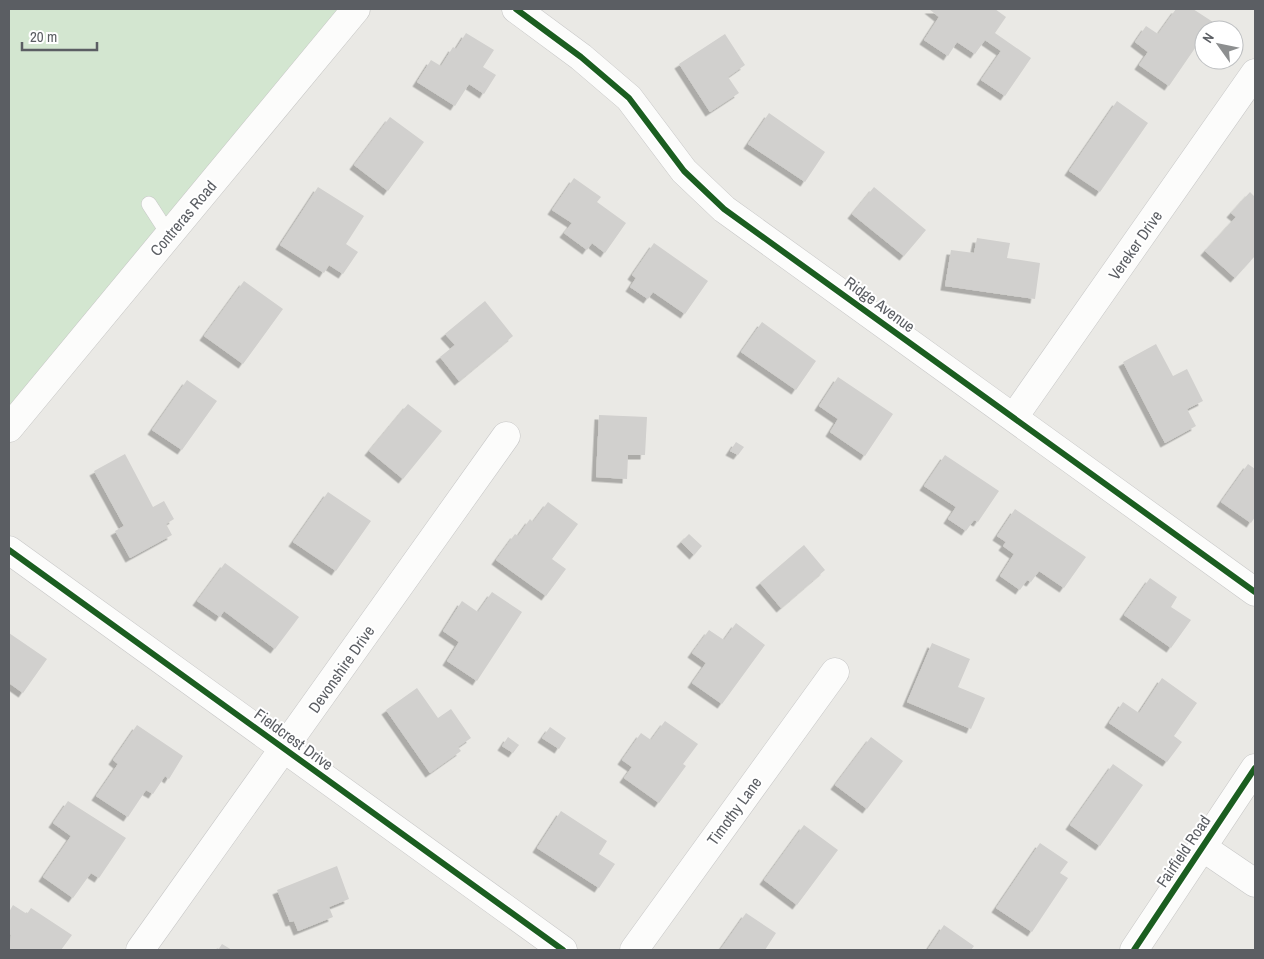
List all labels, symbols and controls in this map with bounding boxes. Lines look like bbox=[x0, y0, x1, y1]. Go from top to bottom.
scale bar bbox=[22, 20, 98, 52]
north arrow bbox=[1194, 20, 1244, 70]
text: 20 m bbox=[30, 26, 57, 47]
text: N bbox=[1198, 30, 1218, 46]
street label: Contreras Road bbox=[145, 175, 221, 261]
street label: Vereker Drive bbox=[1103, 206, 1167, 284]
street label: Ridge Avenue bbox=[840, 271, 920, 337]
street label: Devonshire Drive bbox=[303, 621, 379, 717]
street label: Fieldcrest Drive bbox=[250, 703, 338, 775]
street label: Timothy Lane bbox=[702, 772, 766, 850]
street label: Fairfield Road bbox=[1151, 811, 1215, 891]

